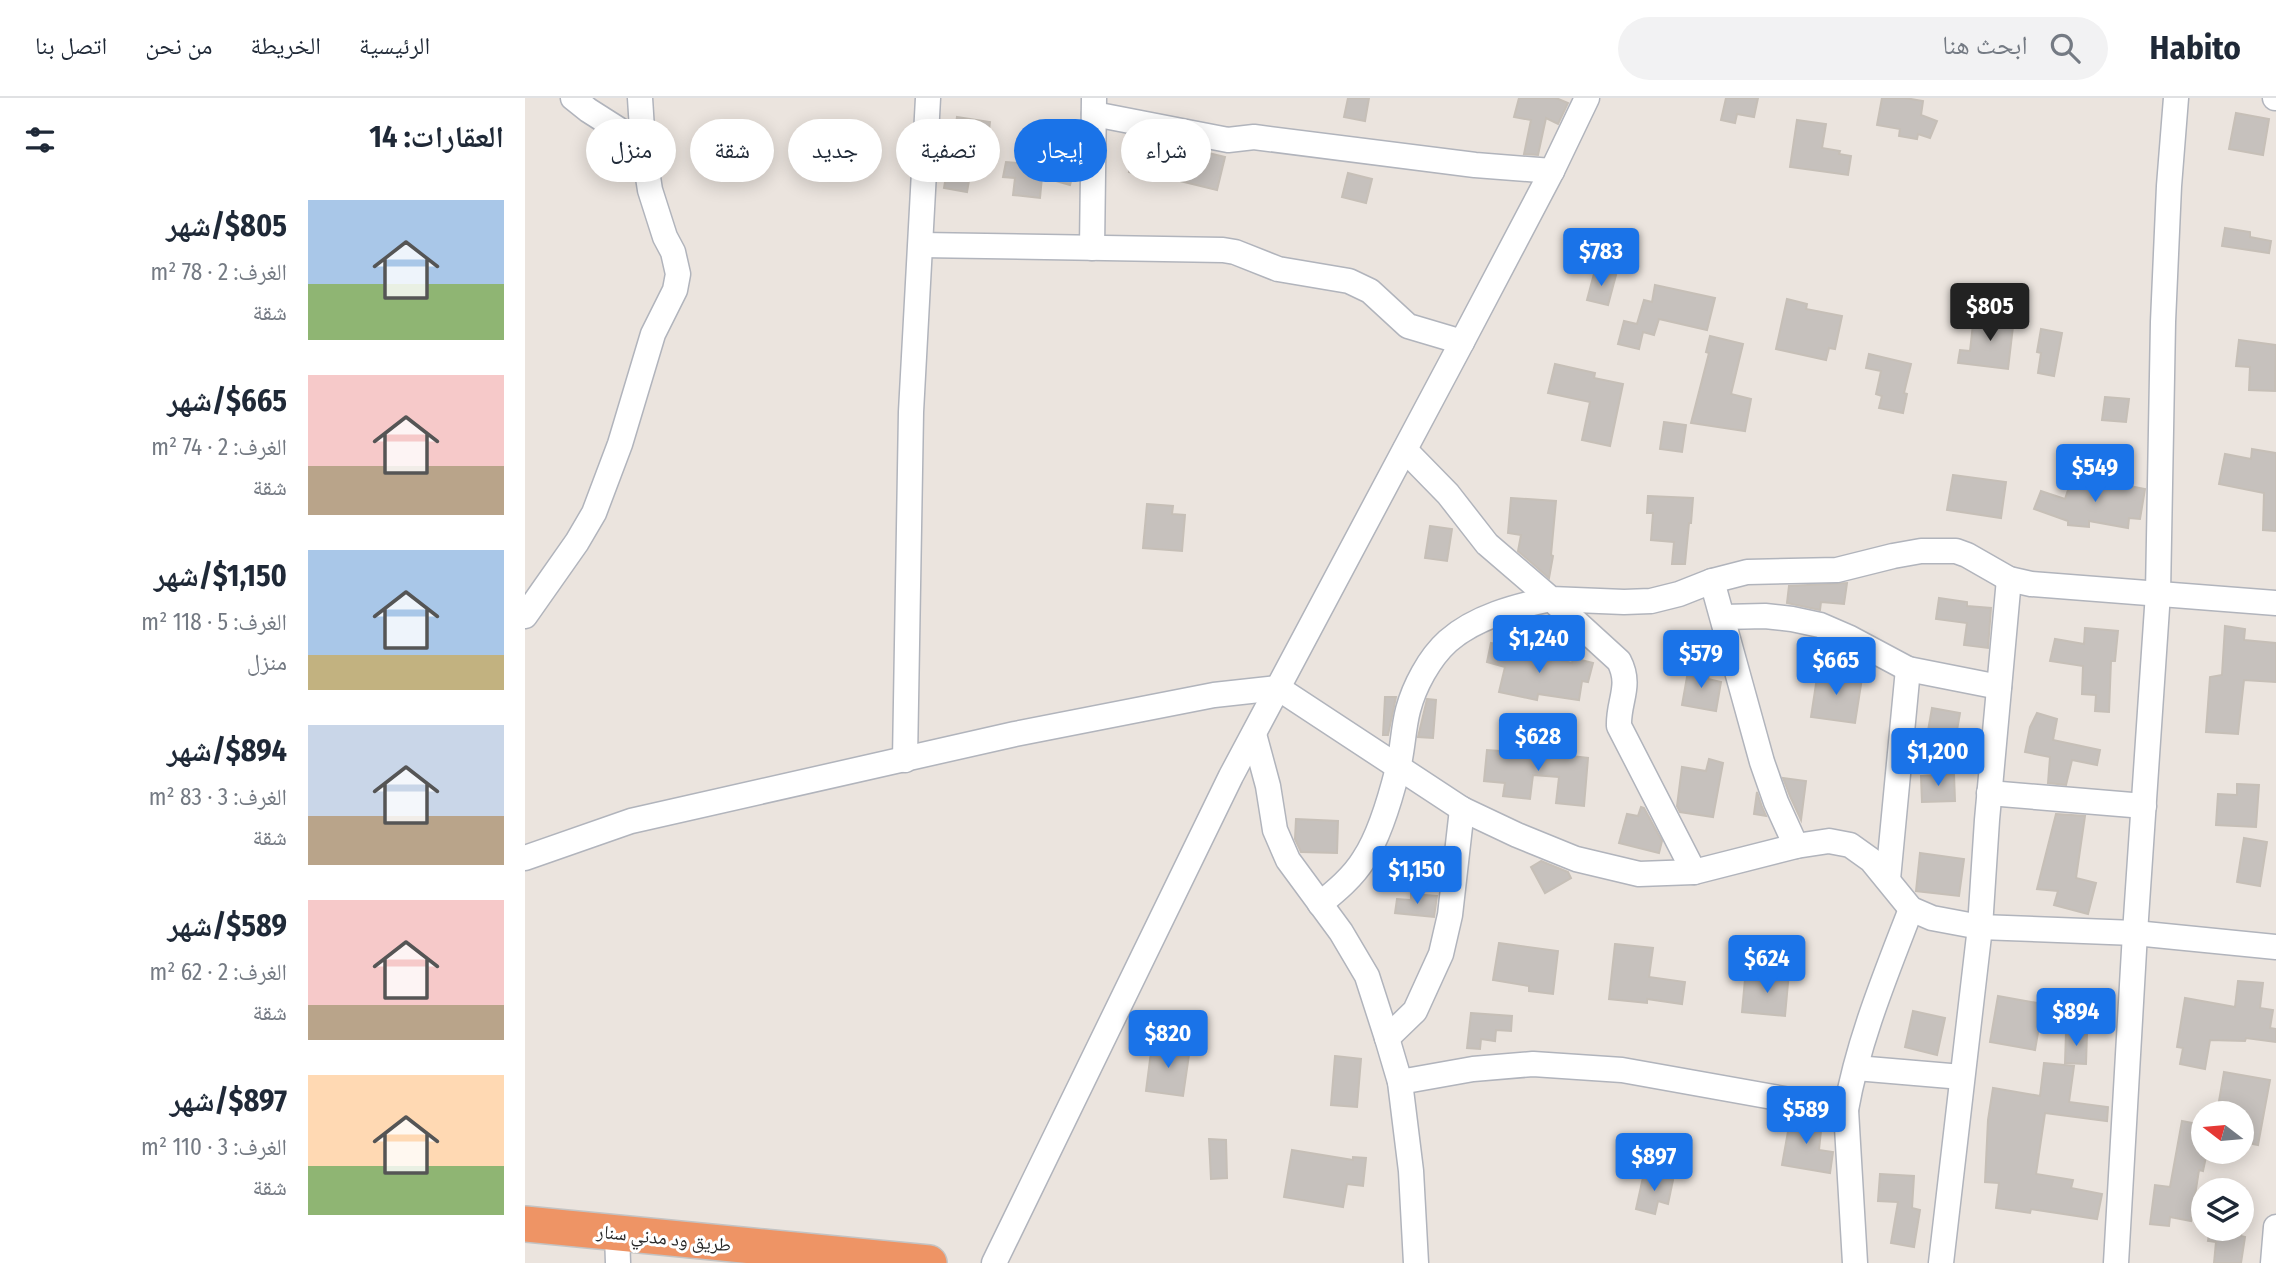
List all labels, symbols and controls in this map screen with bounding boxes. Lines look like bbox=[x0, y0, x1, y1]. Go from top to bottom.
search box bbox=[1618, 17, 2108, 80]
text: Habito bbox=[2150, 28, 2241, 68]
icon: search bbox=[2046, 29, 2084, 67]
text: ابحث هنا bbox=[1942, 30, 2028, 61]
text: اتصل بنا bbox=[35, 32, 107, 60]
text: من نحن bbox=[145, 32, 212, 60]
text: الخريطة bbox=[250, 32, 321, 60]
text: الرئيسية bbox=[359, 32, 430, 60]
text: العقارات: 14 bbox=[369, 119, 504, 155]
chip: منزل bbox=[586, 119, 676, 182]
chip: شقة bbox=[690, 119, 774, 182]
chip: جديد bbox=[788, 119, 882, 182]
chip: تصفية bbox=[896, 119, 1000, 182]
chip: إيجار bbox=[1014, 119, 1107, 182]
chip: شراء bbox=[1121, 119, 1211, 182]
icon: filters bbox=[21, 121, 59, 159]
text: $805/شهر bbox=[166, 208, 287, 244]
icon: home bbox=[364, 228, 448, 312]
pin: $783 bbox=[1560, 228, 1642, 288]
text: $783 bbox=[1579, 237, 1623, 265]
text: الغرف: 2 · 78 m² bbox=[151, 258, 287, 286]
pin: $805 bbox=[1949, 284, 2031, 343]
text: $805 bbox=[1966, 292, 2014, 320]
text: شقة bbox=[253, 298, 287, 326]
text: $665/شهر bbox=[167, 383, 287, 419]
icon: home bbox=[364, 403, 448, 487]
text: الغرف: 2 · 74 m² bbox=[151, 433, 287, 461]
pin: $549 bbox=[2054, 444, 2136, 504]
text: $549 bbox=[2072, 453, 2118, 481]
text: شقة bbox=[253, 473, 287, 501]
text: $1,150/شهر bbox=[154, 558, 287, 594]
icon: home bbox=[364, 578, 448, 662]
text: الغرف: 5 · 118 m² bbox=[141, 608, 287, 636]
pin: $1,240 bbox=[1482, 616, 1596, 675]
text: $1,240 bbox=[1509, 624, 1569, 652]
pin: $579 bbox=[1660, 630, 1742, 690]
pin: $665 bbox=[1795, 638, 1877, 697]
text: $579 bbox=[1679, 639, 1723, 667]
text: $665 bbox=[1813, 646, 1859, 674]
text: منزل bbox=[247, 648, 287, 676]
pin: $628 bbox=[1497, 714, 1579, 773]
text: $628 bbox=[1515, 722, 1561, 750]
pin: $1,200 bbox=[1881, 728, 1995, 788]
text: $894/شهر bbox=[167, 733, 287, 769]
text: $1,200 bbox=[1907, 737, 1969, 765]
icon: home bbox=[364, 753, 448, 837]
text: الغرف: 3 · 83 m² bbox=[149, 783, 287, 811]
text: شقة bbox=[253, 823, 287, 851]
pin: $1,150 bbox=[1360, 846, 1474, 906]
text: $1,150 bbox=[1389, 855, 1445, 883]
text: $589/شهر bbox=[167, 908, 287, 944]
icon: home bbox=[364, 928, 448, 1012]
pin: $624 bbox=[1726, 936, 1808, 995]
text: $624 bbox=[1744, 944, 1790, 972]
text: الغرف: 2 · 62 m² bbox=[150, 958, 287, 986]
pin: $894 bbox=[2035, 988, 2117, 1048]
text: $894 bbox=[2053, 997, 2099, 1025]
text: شقة bbox=[253, 998, 287, 1026]
pin: $820 bbox=[1127, 1010, 1209, 1070]
text: $820 bbox=[1145, 1019, 1191, 1047]
text: $897/شهر bbox=[170, 1083, 287, 1119]
pin: $589 bbox=[1765, 1086, 1847, 1146]
text: $589 bbox=[1783, 1095, 1829, 1123]
north arrow bbox=[2191, 1101, 2254, 1164]
map controls bbox=[2191, 1101, 2254, 1241]
icon: home bbox=[364, 1103, 448, 1187]
text: الغرف: 3 · 110 m² bbox=[141, 1133, 287, 1161]
pin: $897 bbox=[1613, 1134, 1695, 1193]
text: $897 bbox=[1632, 1142, 1676, 1170]
text: شقة bbox=[253, 1173, 287, 1201]
button: layers bbox=[2191, 1178, 2254, 1241]
street label: طريق ود مدني سنار bbox=[594, 1219, 732, 1260]

